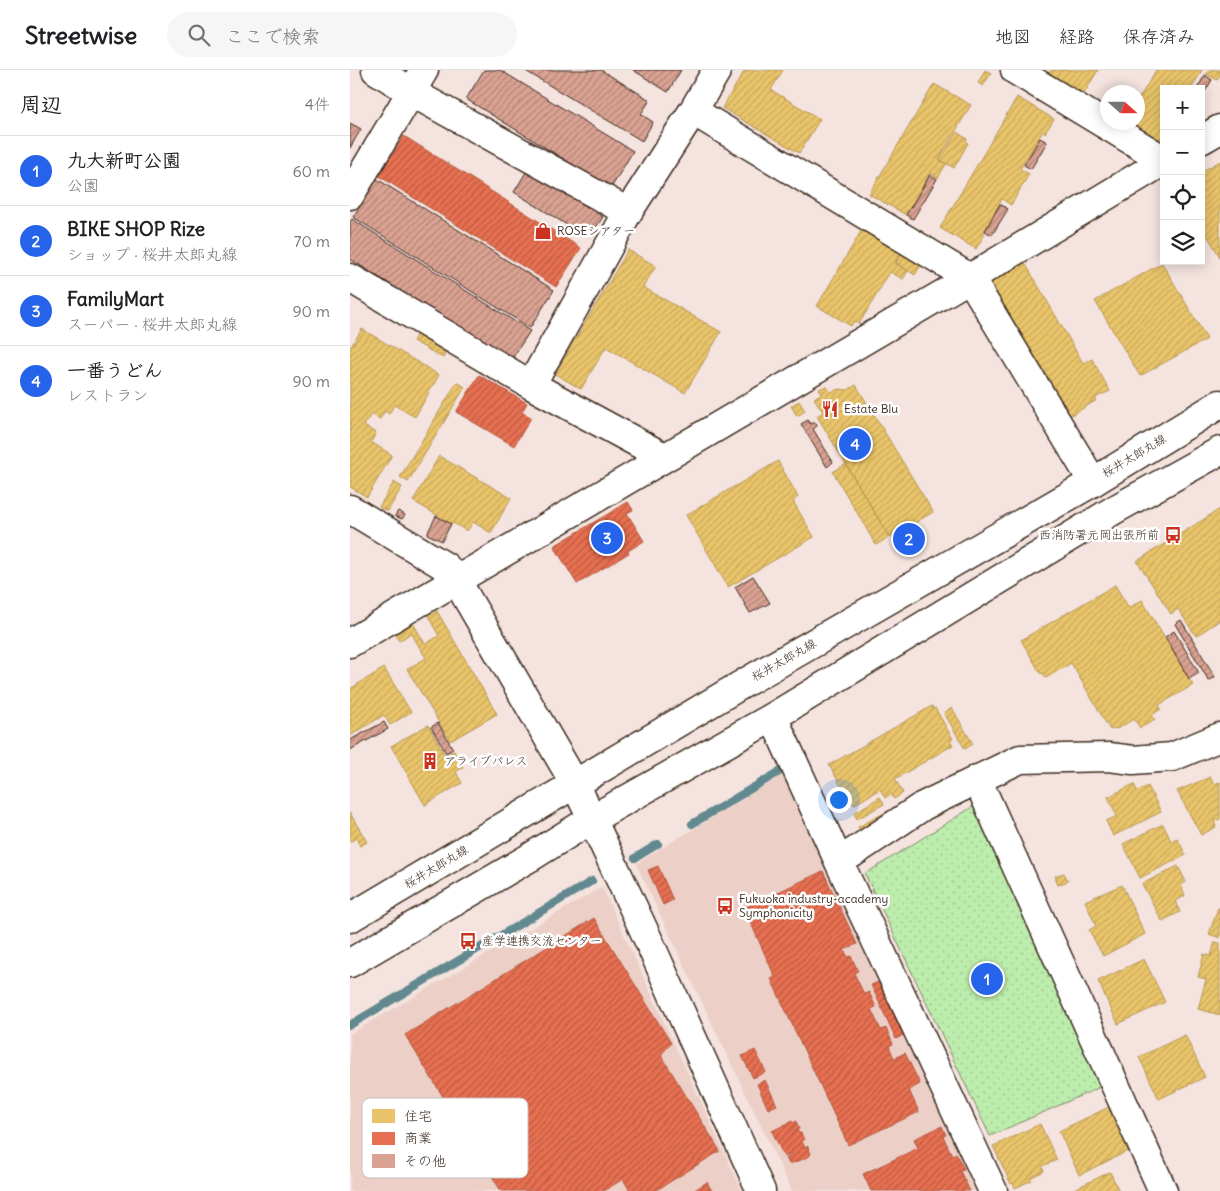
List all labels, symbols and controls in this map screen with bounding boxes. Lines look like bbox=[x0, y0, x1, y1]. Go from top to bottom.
search box bbox=[167, 12, 517, 57]
text: Streetwise bbox=[25, 20, 137, 50]
icon: search bbox=[185, 21, 213, 49]
text: ここで検索 bbox=[225, 24, 320, 48]
text: 地図 bbox=[995, 25, 1031, 48]
text: 経路 bbox=[1059, 25, 1095, 48]
text: 保存済み bbox=[1123, 25, 1195, 48]
north arrow bbox=[1100, 85, 1145, 130]
map controls bbox=[1160, 85, 1205, 265]
button: + bbox=[1160, 85, 1205, 130]
text: 周辺 bbox=[20, 91, 62, 118]
text: 4件 bbox=[305, 94, 330, 114]
button: − bbox=[1160, 130, 1205, 175]
text: 九大新町公園 bbox=[67, 148, 181, 172]
text: 1 bbox=[33, 161, 39, 181]
text: 60 m bbox=[292, 161, 330, 181]
text: 公園 bbox=[67, 175, 99, 195]
button: locate bbox=[1160, 175, 1205, 220]
text: BIKE SHOP Rize bbox=[67, 217, 205, 241]
button: layers bbox=[1160, 220, 1205, 265]
shop icon: ROSEシアター bbox=[533, 221, 553, 241]
place label: ROSEシアター bbox=[557, 223, 635, 238]
text: 2 bbox=[32, 231, 40, 251]
text: 70 m bbox=[294, 231, 330, 251]
text: ショップ · 桜井太郎丸線 bbox=[67, 244, 238, 264]
text: FamilyMart bbox=[67, 287, 164, 311]
text: 3 bbox=[31, 301, 41, 321]
text: 90 m bbox=[292, 301, 330, 321]
text: スーパー · 桜井太郎丸線 bbox=[67, 314, 238, 334]
text: 一番うどん bbox=[67, 358, 163, 382]
text: 4 bbox=[31, 371, 41, 391]
text: 90 m bbox=[292, 371, 330, 391]
text: レストラン bbox=[67, 385, 148, 405]
restaurant icon: Estate Blu bbox=[820, 399, 840, 419]
place label: Estate Blu bbox=[844, 401, 898, 416]
pin: 4 bbox=[839, 425, 871, 463]
street label: 桜井太郎丸線 bbox=[1099, 431, 1168, 481]
pin: 3 bbox=[591, 519, 623, 557]
pin: 2 bbox=[893, 520, 925, 558]
bus stop icon: 西消防署元岡出張所前 bbox=[1163, 525, 1183, 545]
place label: 西消防署元岡出張所前 bbox=[1039, 527, 1159, 542]
street label: 桜井太郎丸線 bbox=[749, 635, 819, 684]
building icon: アライブパレス bbox=[420, 751, 440, 771]
place label: アライブパレス bbox=[444, 753, 528, 768]
your location bbox=[826, 787, 852, 813]
street label: 桜井太郎丸線 bbox=[401, 842, 470, 892]
place label: Fukuoka industry-academy Symphonicity bbox=[739, 891, 888, 920]
bus stop icon: Fukuoka industry-academy Symphonicity bbox=[715, 896, 735, 916]
bus stop icon: 産学連携交流センター bbox=[458, 931, 478, 951]
place label: 産学連携交流センター bbox=[482, 933, 602, 948]
pin: 1 bbox=[971, 960, 1003, 998]
legend bbox=[362, 1098, 528, 1178]
text: 住宅 bbox=[404, 1107, 432, 1125]
text: 商業 bbox=[404, 1129, 432, 1147]
text: その他 bbox=[404, 1152, 446, 1170]

